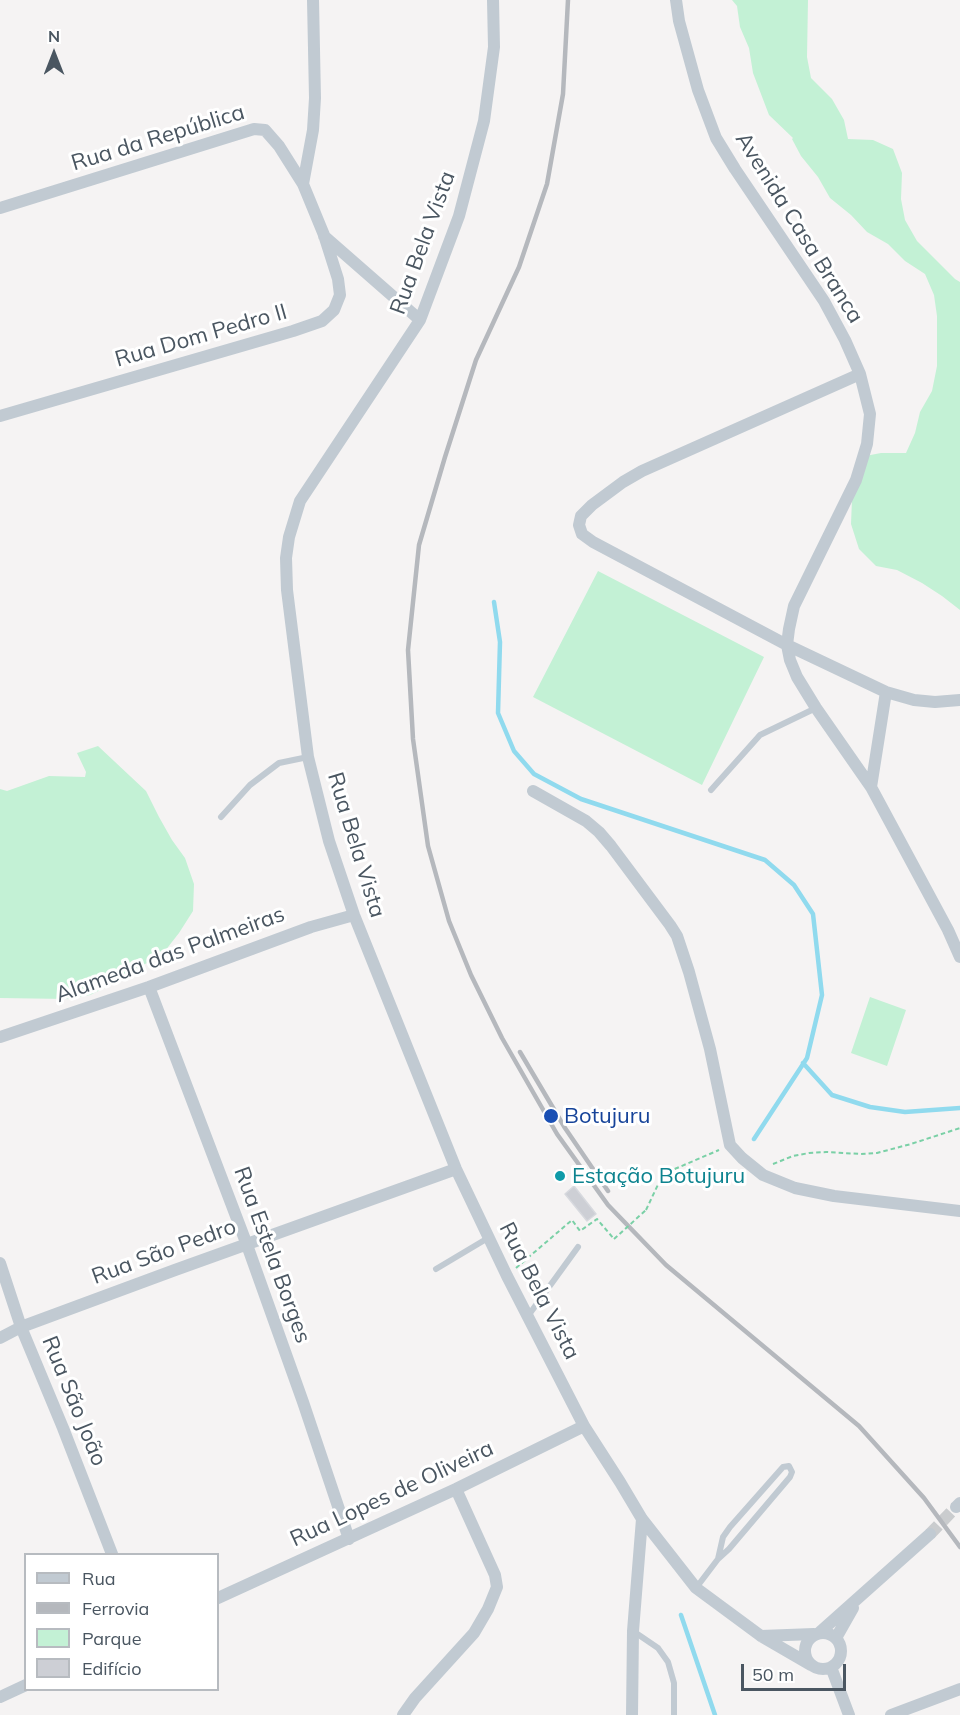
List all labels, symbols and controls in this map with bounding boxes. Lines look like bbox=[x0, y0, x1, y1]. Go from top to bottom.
north arrow bbox=[24, 24, 84, 84]
text: N bbox=[48, 26, 60, 46]
street label: Rua da República bbox=[68, 99, 248, 177]
street label: Avenida Casa Branca bbox=[730, 128, 868, 328]
street label: Rua Bela Vista bbox=[385, 168, 461, 318]
street label: Rua Dom Pedro II bbox=[112, 299, 290, 373]
street label: Rua Bela Vista bbox=[321, 769, 391, 921]
street label: Alameda das Palmeiras bbox=[52, 901, 288, 1009]
place label: Botujuru bbox=[564, 1103, 650, 1129]
marker: Botujuru bbox=[542, 1107, 560, 1125]
street label: Rua Estela Borges bbox=[228, 1163, 316, 1347]
place label: Estação Botujuru bbox=[572, 1163, 745, 1189]
marker: Estação Botujuru bbox=[553, 1169, 567, 1183]
street label: Rua São Pedro bbox=[88, 1214, 240, 1290]
street label: Rua Bela Vista bbox=[493, 1218, 585, 1364]
street label: Rua São João bbox=[36, 1332, 112, 1470]
street label: Rua Lopes de Oliveira bbox=[286, 1435, 498, 1553]
legend bbox=[24, 1553, 219, 1691]
text: Rua bbox=[82, 1567, 116, 1590]
text: Ferrovia bbox=[82, 1597, 149, 1620]
text: Parque bbox=[82, 1627, 141, 1650]
scale bar bbox=[744, 1652, 849, 1690]
text: Edifício bbox=[82, 1657, 141, 1680]
text: 50 m bbox=[752, 1663, 794, 1686]

